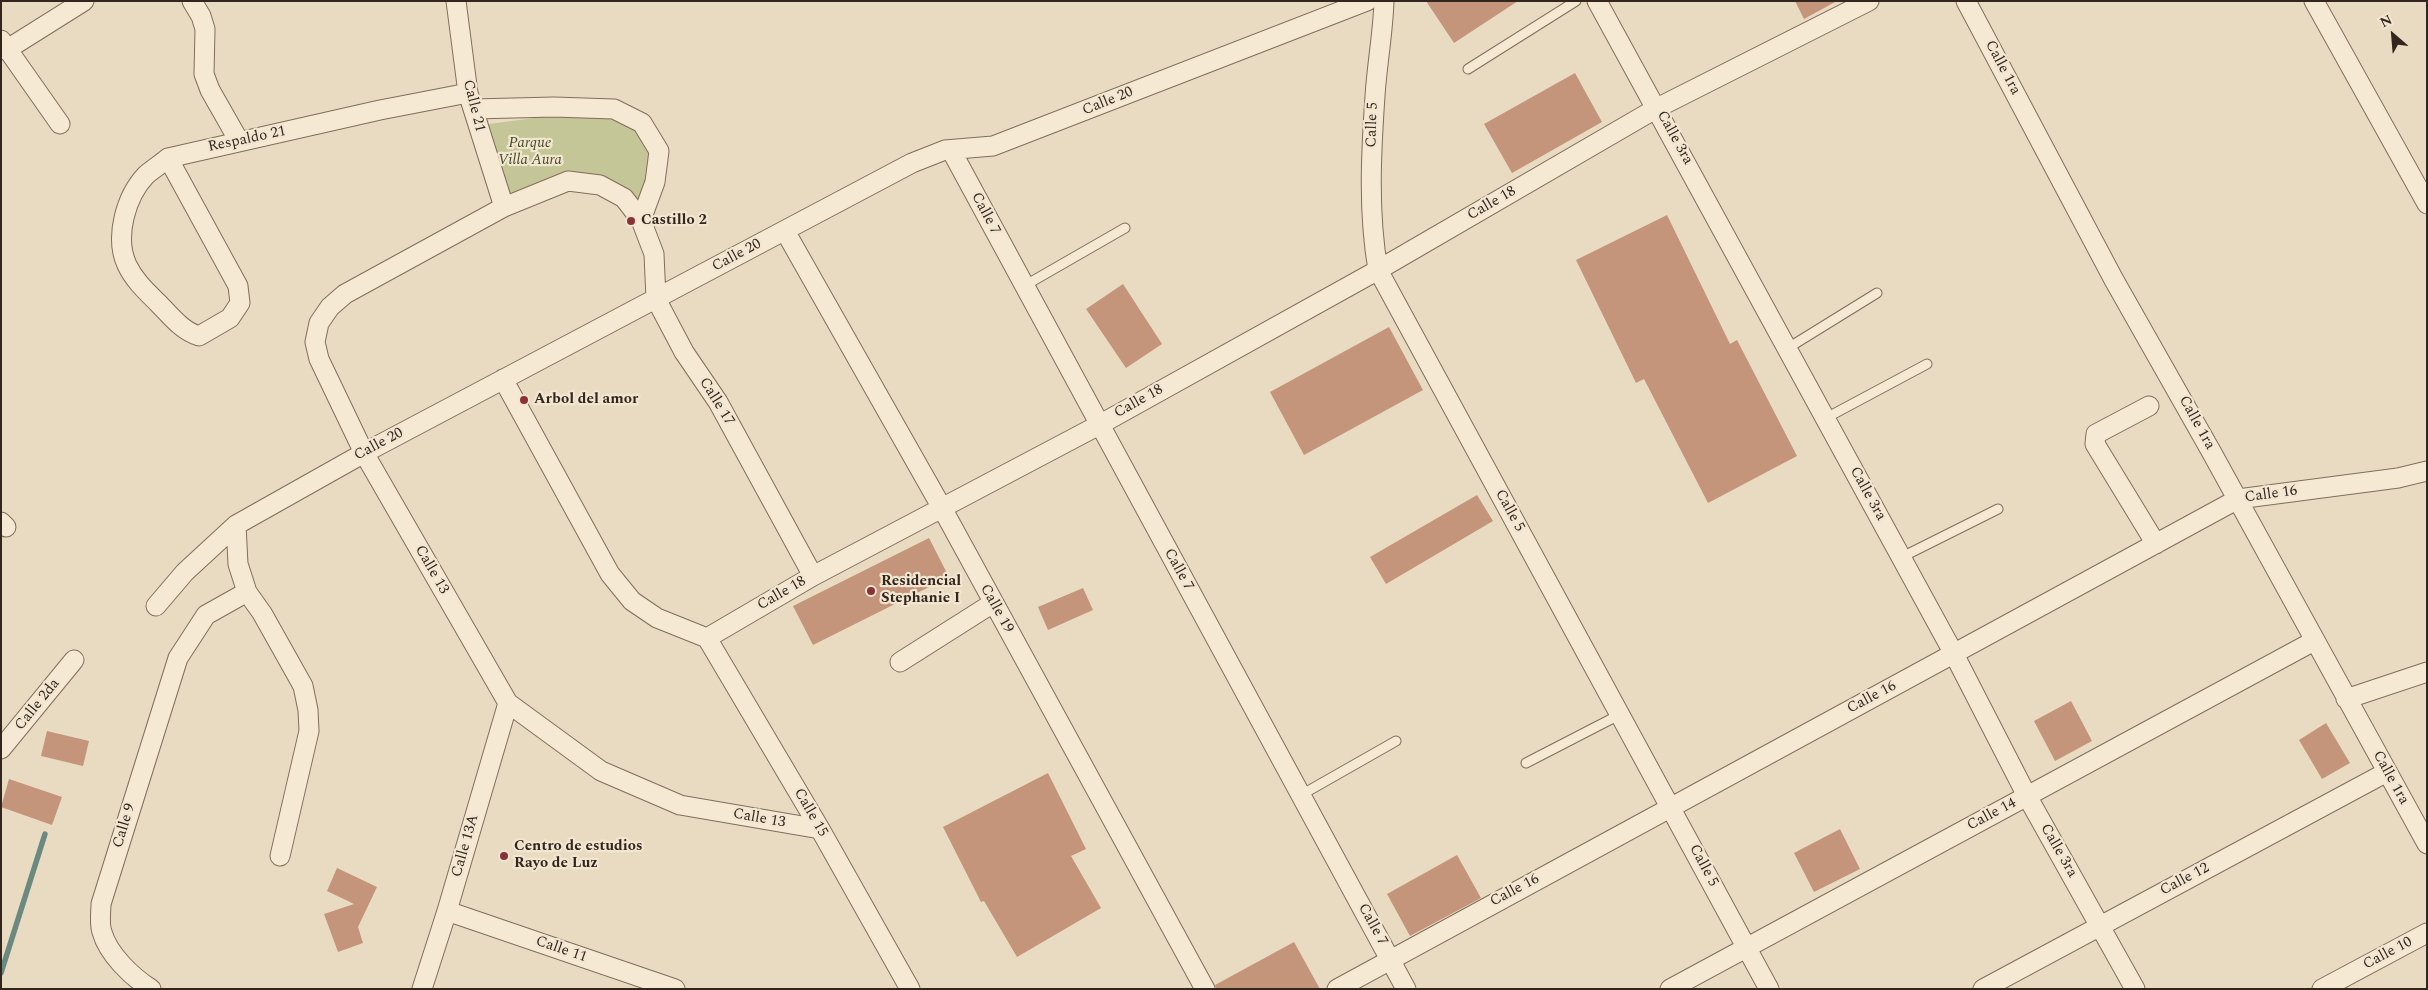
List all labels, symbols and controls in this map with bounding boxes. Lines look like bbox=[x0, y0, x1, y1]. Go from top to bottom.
text: N bbox=[2376, 9, 2396, 33]
north arrow bbox=[2368, 10, 2418, 60]
street label: Calle 1ra bbox=[1980, 38, 2024, 98]
street label: Calle 21 bbox=[458, 78, 488, 134]
street label: Calle 20 bbox=[1080, 84, 1136, 120]
street label: Calle 5 bbox=[1363, 102, 1383, 148]
street label: Calle 3ra bbox=[1652, 108, 1696, 168]
street label: Respaldo 21 bbox=[206, 123, 288, 157]
park label: Parque Villa Aura bbox=[498, 135, 562, 170]
street label: Calle 18 bbox=[1465, 183, 1519, 225]
street label: Calle 7 bbox=[966, 190, 1004, 238]
place label: Castillo 2 bbox=[641, 212, 707, 230]
marker: Castillo 2 bbox=[625, 215, 637, 227]
street label: Calle 20 bbox=[709, 236, 765, 276]
street label: Calle 17 bbox=[694, 375, 738, 429]
street label: Calle 18 bbox=[1111, 381, 1167, 423]
place label: Arbol del amor bbox=[534, 391, 638, 409]
street label: Calle 1ra bbox=[2174, 393, 2218, 453]
marker: Arbol del amor bbox=[518, 394, 530, 406]
street label: Calle 20 bbox=[351, 425, 407, 465]
street label: Calle 3ra bbox=[1845, 464, 1889, 524]
street label: Calle 16 bbox=[2244, 482, 2298, 508]
street label: Calle 5 bbox=[1490, 487, 1528, 535]
street label: Calle 13 bbox=[410, 543, 452, 597]
street label: Calle 7 bbox=[1159, 546, 1197, 594]
street label: Calle 18 bbox=[755, 573, 809, 615]
place label: Residencial Stephanie I bbox=[881, 573, 961, 608]
street label: Calle 19 bbox=[975, 581, 1017, 637]
marker: Residencial Stephanie I bbox=[865, 585, 877, 597]
street label: Calle 2da bbox=[12, 676, 64, 734]
street label: Calle 16 bbox=[1844, 678, 1900, 718]
street label: Calle 1ra bbox=[2368, 748, 2412, 808]
street label: Calle 15 bbox=[789, 786, 831, 840]
street label: Calle 14 bbox=[1964, 795, 2020, 835]
street label: Calle 9 bbox=[110, 802, 140, 850]
street label: Calle 13 bbox=[731, 806, 787, 832]
street label: Calle 13A bbox=[448, 813, 484, 879]
street label: Calle 3ra bbox=[2035, 821, 2081, 881]
place label: Centro de estudios Rayo de Luz bbox=[514, 838, 643, 873]
street label: Calle 5 bbox=[1684, 842, 1722, 890]
marker: Centro de estudios Rayo de Luz bbox=[498, 850, 510, 862]
street label: Calle 12 bbox=[2157, 860, 2213, 900]
street label: Calle 16 bbox=[1487, 871, 1543, 911]
street label: Calle 7 bbox=[1353, 901, 1391, 949]
street label: Calle 11 bbox=[533, 933, 589, 967]
street label: Calle 10 bbox=[2360, 934, 2416, 974]

